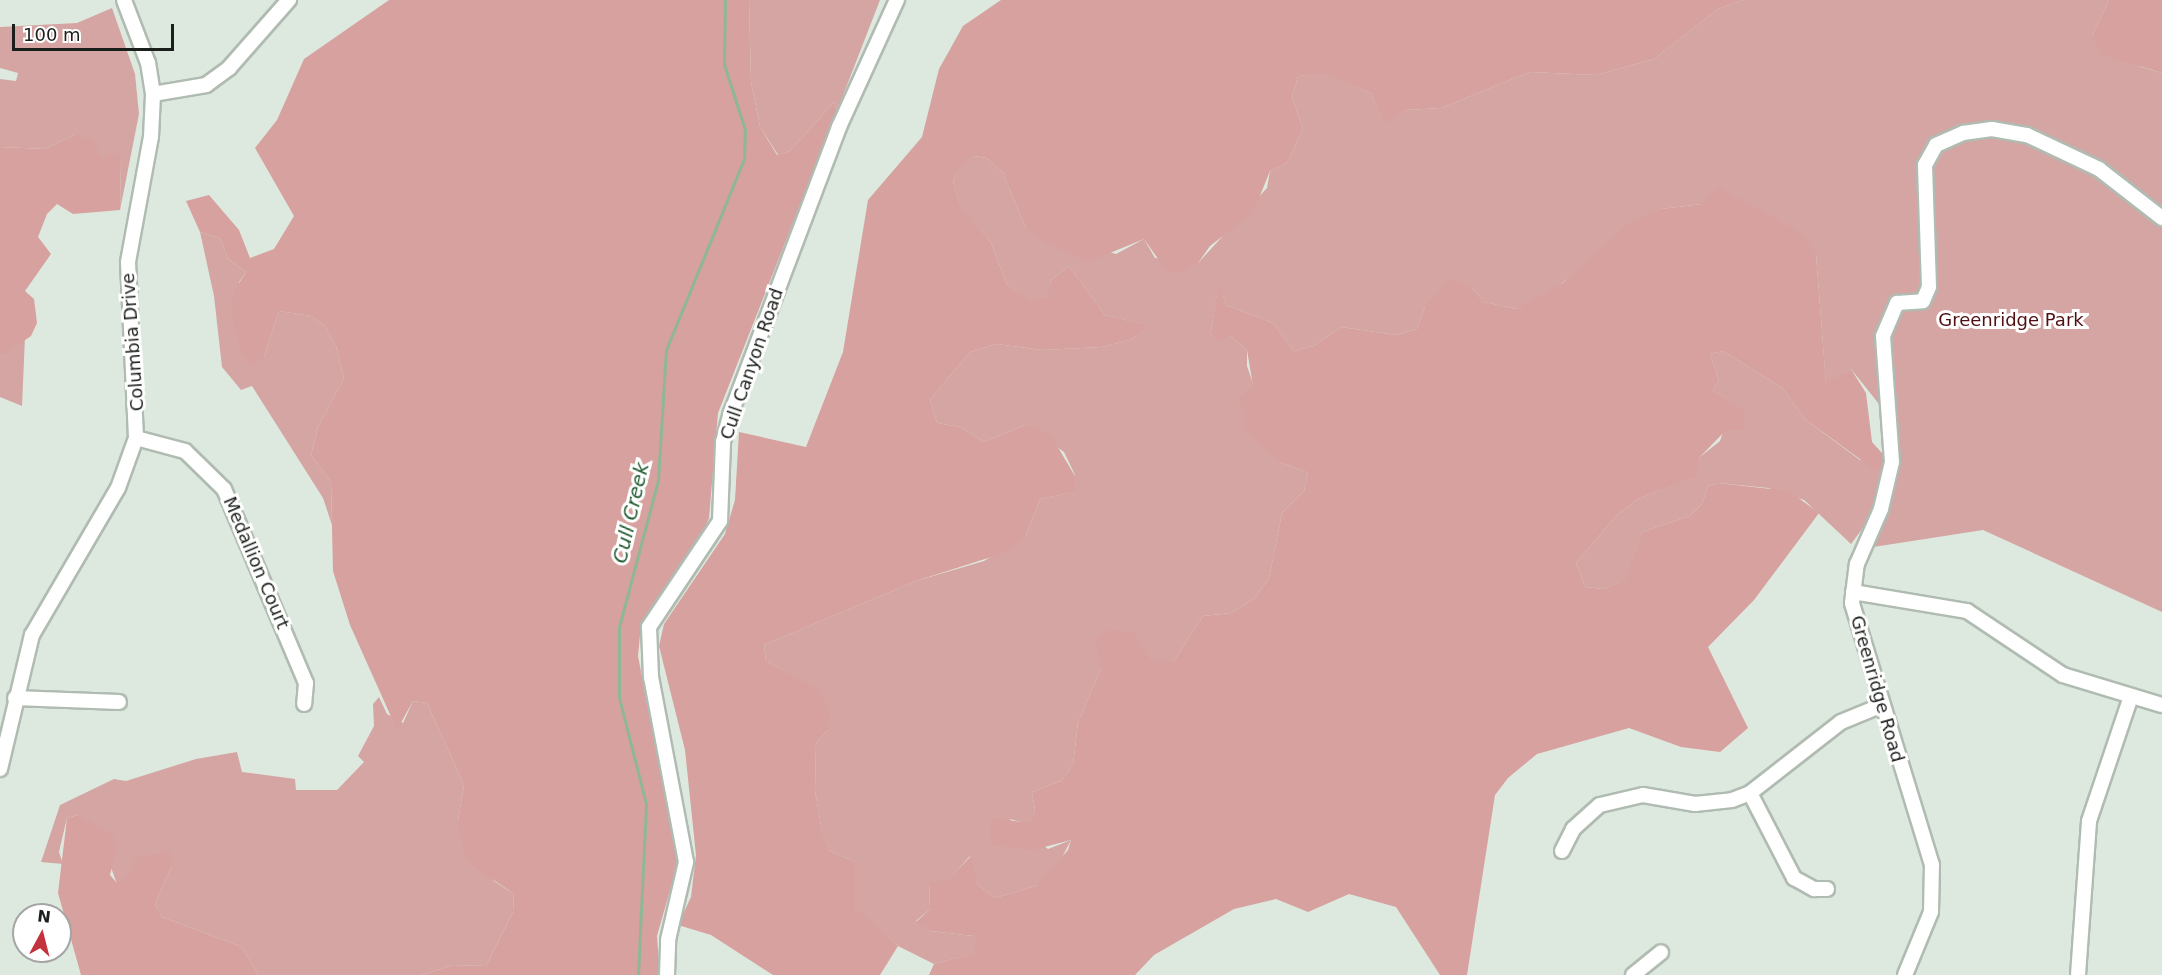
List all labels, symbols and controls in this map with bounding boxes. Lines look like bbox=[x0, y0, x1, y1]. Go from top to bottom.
scale bar bbox=[15, 12, 177, 50]
text: 100 m bbox=[23, 24, 81, 45]
street label: Columbia Drive bbox=[117, 272, 149, 412]
street label: Cull Canyon Road bbox=[716, 285, 788, 443]
park label: Greenridge Park bbox=[1938, 309, 2084, 331]
water label: Cull Creek bbox=[608, 460, 654, 566]
street label: Medallion Court bbox=[218, 494, 294, 632]
street label: Greenridge Road bbox=[1846, 613, 1908, 765]
north arrow bbox=[12, 903, 72, 963]
text: N bbox=[36, 906, 52, 927]

